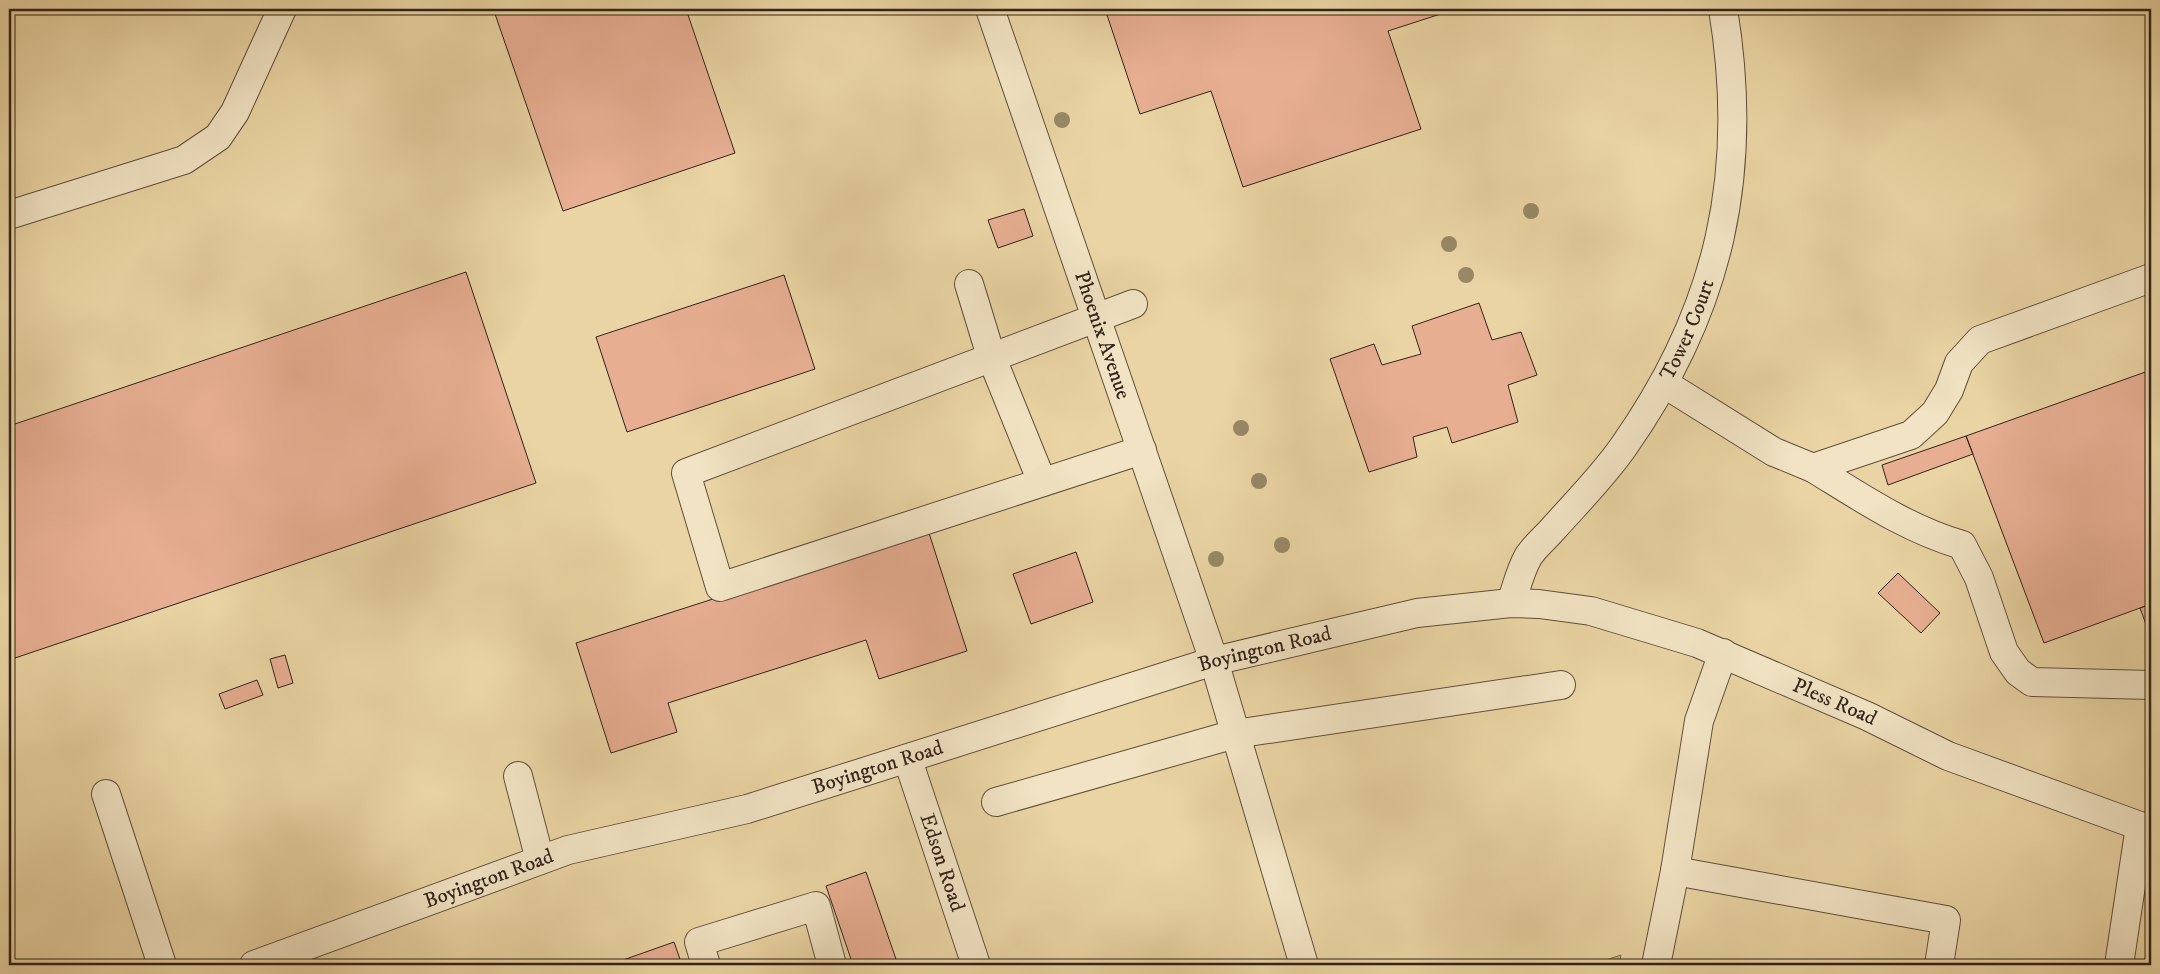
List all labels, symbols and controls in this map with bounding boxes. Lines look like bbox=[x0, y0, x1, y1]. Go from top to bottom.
street label: Phoenix Avenue bbox=[1068, 268, 1136, 403]
street label: Tower Court bbox=[1654, 276, 1721, 385]
street label: Boyington Road bbox=[1195, 621, 1334, 678]
street label: Pless Road bbox=[1789, 673, 1882, 732]
street label: Boyington Road bbox=[809, 735, 947, 801]
street label: Edson Road bbox=[914, 810, 970, 915]
street label: Boyington Road bbox=[420, 843, 558, 915]

